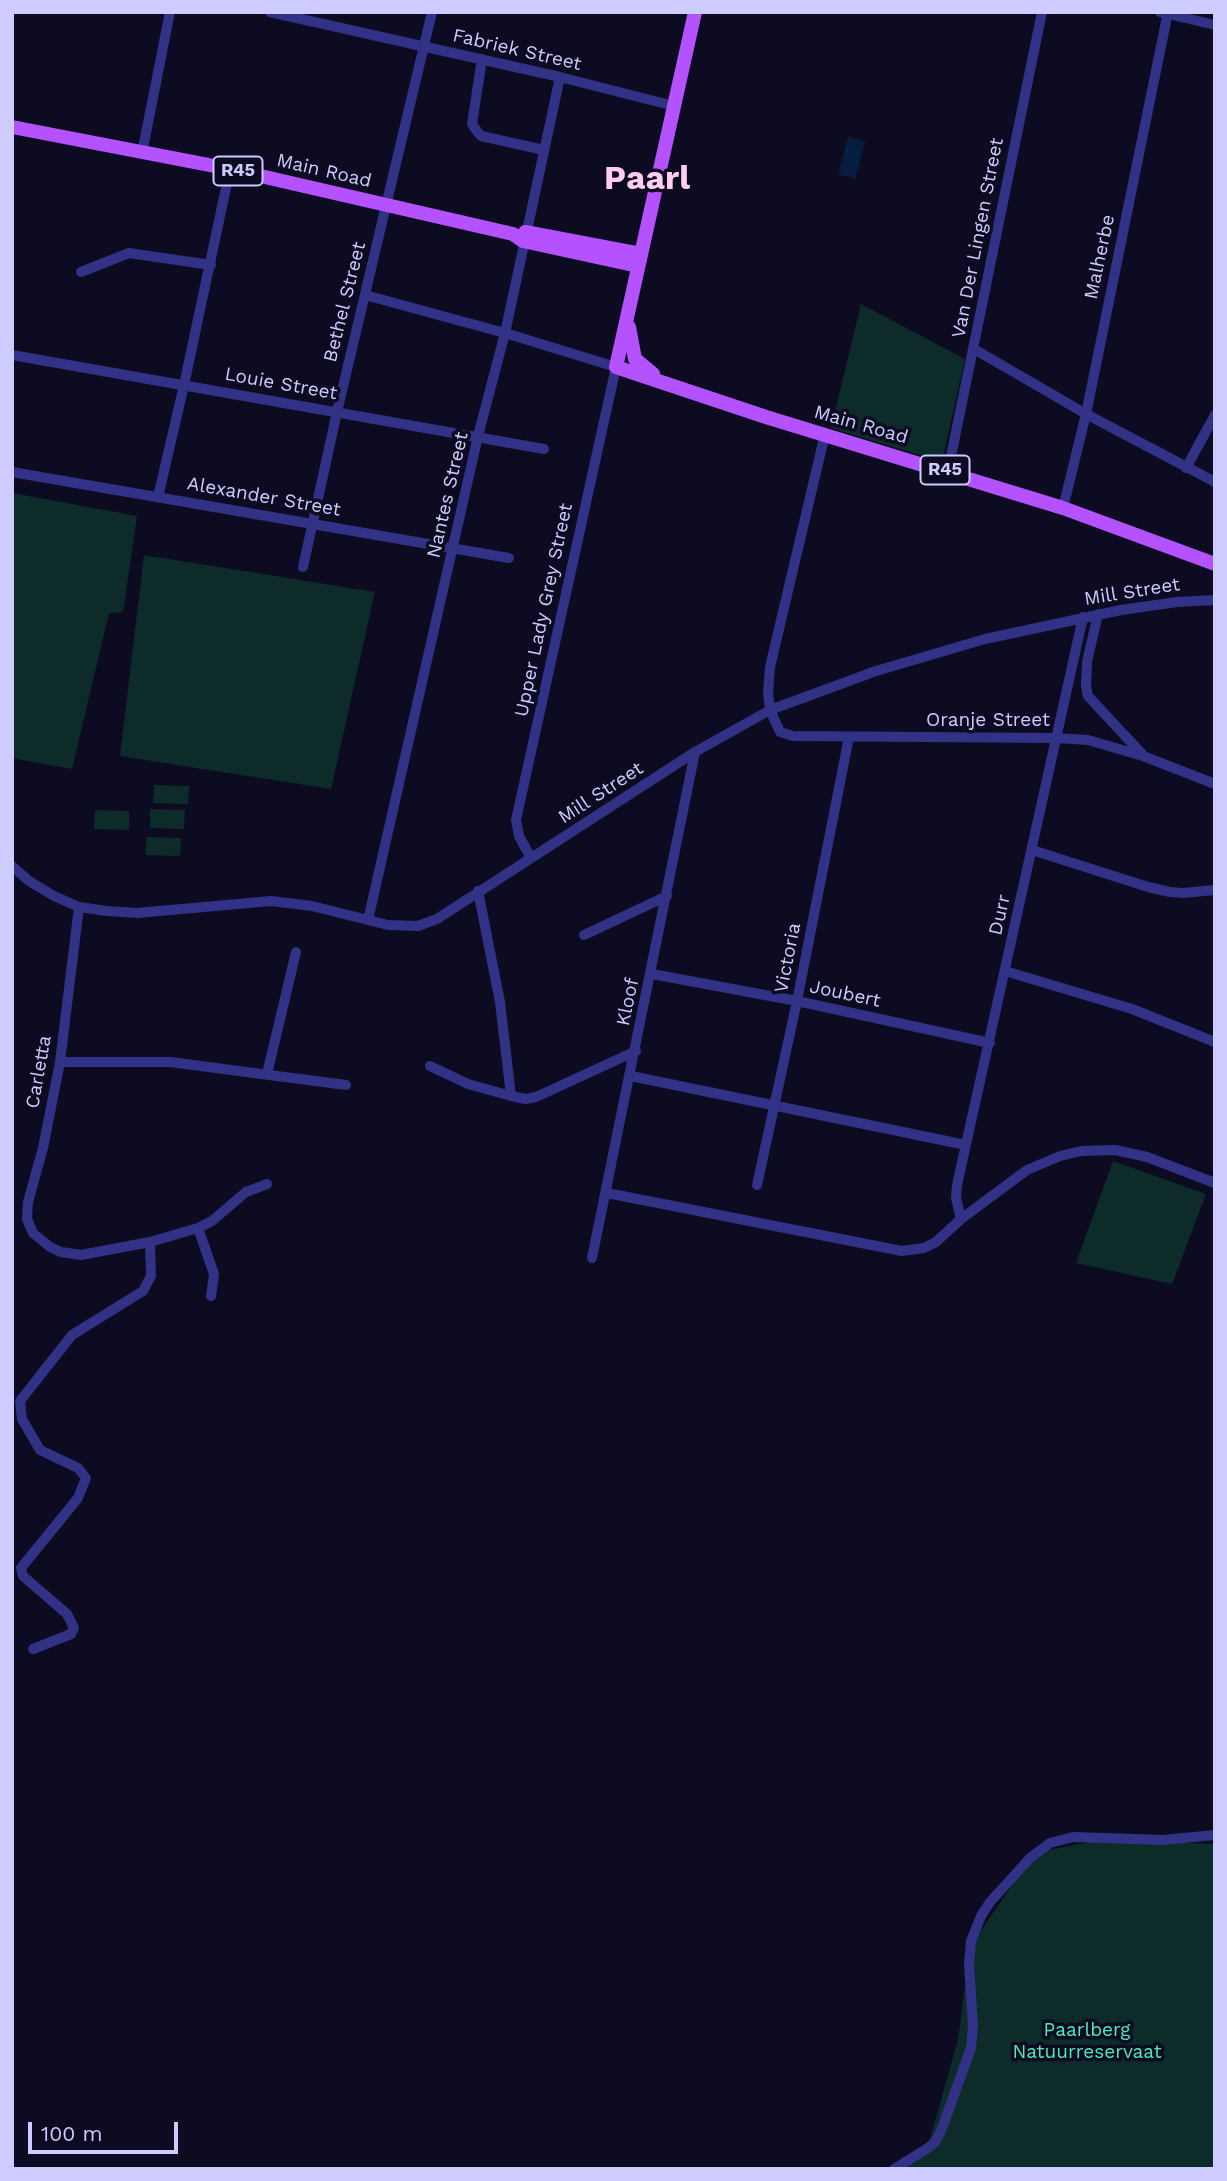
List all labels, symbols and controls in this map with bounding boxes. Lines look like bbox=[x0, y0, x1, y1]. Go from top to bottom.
street label: Fabriek Street bbox=[450, 24, 584, 76]
street label: Van Der Lingen Street bbox=[947, 136, 1009, 340]
street label: Main Road bbox=[274, 149, 374, 193]
road number: R45 bbox=[214, 156, 262, 186]
district label: Paarl bbox=[604, 159, 690, 199]
street label: Malherbe bbox=[1080, 213, 1120, 301]
street label: Bethel Street bbox=[319, 239, 371, 365]
street label: Louie Street bbox=[223, 363, 339, 405]
street label: Main Road bbox=[811, 401, 911, 449]
street label: Nantes Street bbox=[422, 430, 474, 560]
road number: R45 bbox=[920, 456, 970, 484]
street label: Alexander Street bbox=[185, 472, 343, 522]
street label: Upper Lady Grey Street bbox=[510, 501, 578, 719]
street label: Mill Street bbox=[1083, 573, 1181, 611]
street label: Oranje Street bbox=[926, 709, 1050, 731]
street label: Mill Street bbox=[554, 757, 648, 829]
street label: Durr bbox=[984, 892, 1016, 938]
street label: Victoria bbox=[770, 921, 806, 995]
street label: Joubert bbox=[808, 975, 882, 1013]
street label: Kloof bbox=[612, 976, 644, 1028]
street label: Carletta bbox=[21, 1034, 57, 1110]
park label: Paarlberg Natuurreservaat bbox=[1012, 2019, 1162, 2063]
scale bar bbox=[32, 2108, 182, 2152]
text: 100 m bbox=[41, 2121, 103, 2146]

